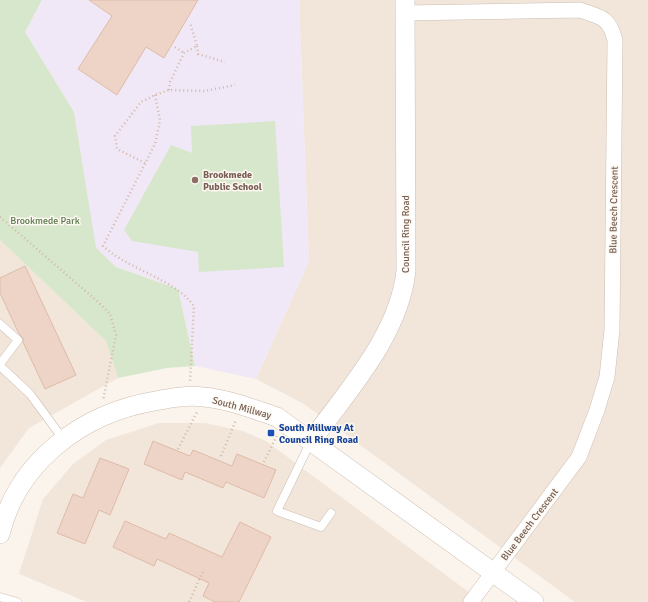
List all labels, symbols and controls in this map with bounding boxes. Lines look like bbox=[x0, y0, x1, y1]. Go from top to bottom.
street label: Blue Beech Crescent bbox=[607, 166, 621, 254]
place label: Brookmede Public School bbox=[203, 169, 262, 193]
marker: Brookmede Public School bbox=[190, 175, 200, 185]
street label: Council Ring Road bbox=[400, 195, 412, 273]
park label: Brookmede Park bbox=[10, 215, 80, 227]
street label: South Millway bbox=[211, 394, 273, 422]
place label: South Millway At Council Ring Road bbox=[279, 422, 359, 446]
marker: South Millway At Council Ring Road bbox=[266, 428, 276, 438]
street label: Blue Beech Crescent bbox=[499, 486, 561, 563]

